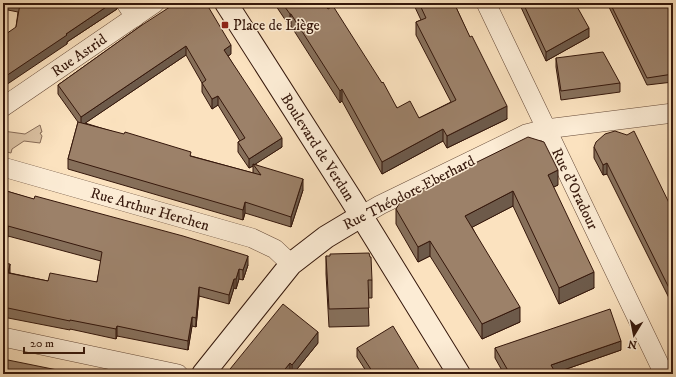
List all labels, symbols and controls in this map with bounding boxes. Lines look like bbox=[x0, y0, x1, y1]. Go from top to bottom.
place label: Place de Liège bbox=[233, 16, 320, 35]
marker: Place de Liège bbox=[220, 20, 230, 30]
street label: Rue Astrid bbox=[48, 29, 111, 81]
street label: Boulevard de Verdun bbox=[277, 90, 359, 205]
street label: Rue d'Oradour bbox=[547, 145, 603, 233]
street label: Rue Théodore Eberhard bbox=[340, 151, 479, 235]
street label: Rue Arthur Herchen bbox=[88, 183, 212, 235]
north arrow bbox=[614, 315, 654, 355]
scale bar bbox=[24, 329, 84, 355]
text: 20 m bbox=[30, 336, 54, 351]
text: N bbox=[627, 336, 638, 352]

